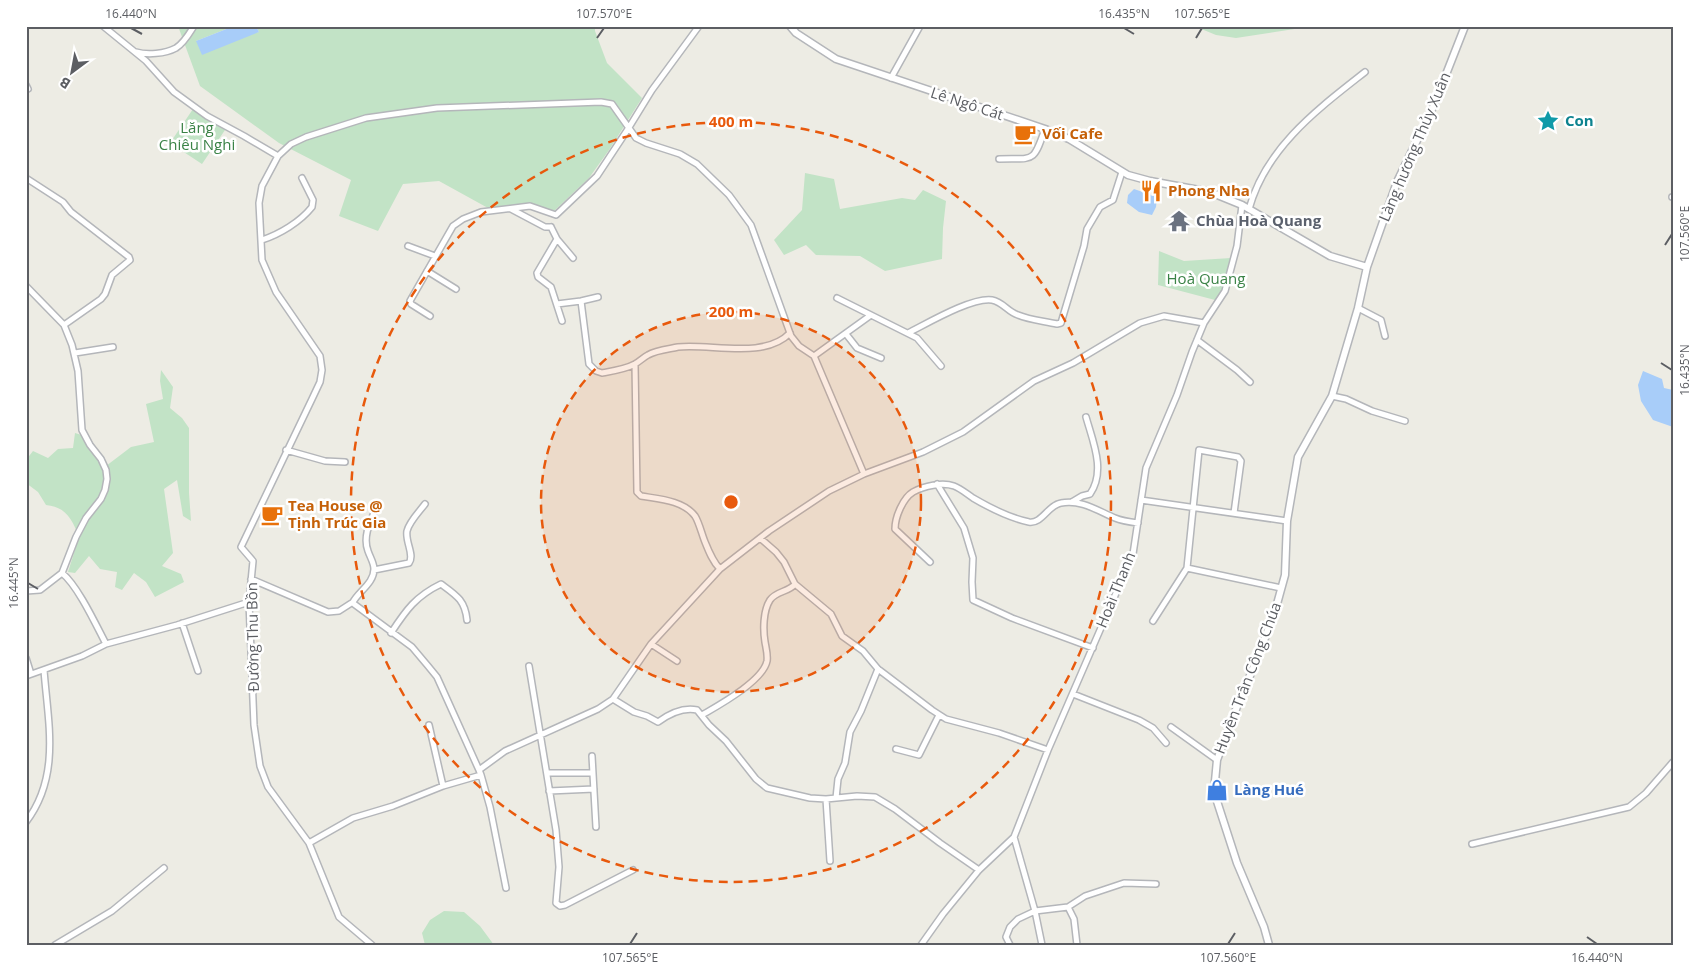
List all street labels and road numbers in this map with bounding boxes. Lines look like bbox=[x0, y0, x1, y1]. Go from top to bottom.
street label: Làng hương Thủy Xuân bbox=[1374, 69, 1455, 224]
street label: Lê Ngô Cát bbox=[928, 82, 1006, 124]
street label: Hoài Thanh bbox=[1091, 549, 1139, 631]
street label: Đường Thu Bồn bbox=[241, 582, 263, 692]
street label: Huyền Trân Công Chúa bbox=[1209, 599, 1285, 756]

